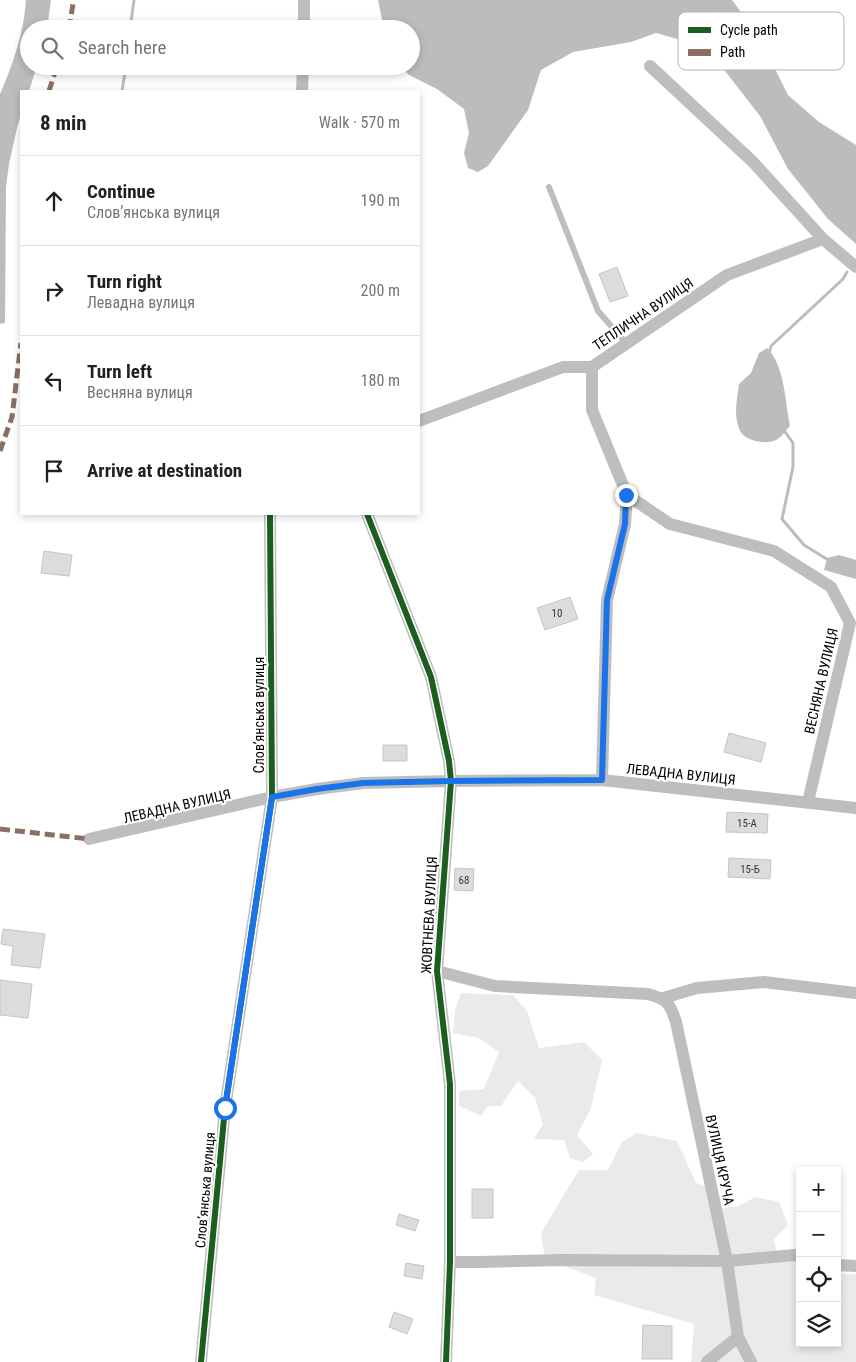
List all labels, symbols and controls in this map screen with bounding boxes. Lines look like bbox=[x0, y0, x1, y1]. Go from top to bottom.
legend bbox=[678, 12, 844, 70]
search box bbox=[20, 20, 420, 75]
text: Cycle path bbox=[720, 22, 778, 38]
icon: search bbox=[38, 34, 66, 62]
text: Search here bbox=[78, 36, 166, 59]
text: Path bbox=[720, 44, 745, 60]
text: 8 min bbox=[40, 111, 87, 135]
text: Walk · 570 m bbox=[319, 113, 400, 132]
text: Continue bbox=[87, 180, 155, 203]
icon: ahead bbox=[40, 187, 68, 215]
text: 190 m bbox=[361, 191, 400, 210]
text: Словʼянська вулиця bbox=[87, 203, 220, 222]
text: Turn right bbox=[87, 270, 162, 293]
street label: ТЕПЛИЧНА ВУЛИЦЯ bbox=[590, 275, 696, 353]
icon: right bbox=[40, 277, 68, 305]
text: 200 m bbox=[361, 281, 400, 300]
text: Левадна вулиця bbox=[87, 293, 195, 312]
text: Turn left bbox=[87, 360, 152, 383]
icon: left bbox=[40, 367, 68, 395]
text: 180 m bbox=[361, 371, 400, 390]
text: Весняна вулиця bbox=[87, 383, 193, 402]
icon: arrive bbox=[40, 457, 68, 485]
text: Arrive at destination bbox=[87, 459, 242, 482]
route end bbox=[615, 484, 638, 507]
house number: 10 bbox=[552, 607, 562, 620]
street label: ВЕСНЯНА ВУЛИЦЯ bbox=[801, 627, 841, 735]
street label: Словʼянська вулиця bbox=[251, 657, 267, 773]
street label: ЛЕВАДНА ВУЛИЦЯ bbox=[626, 760, 736, 788]
street label: ЛЕВАДНА ВУЛИЦЯ bbox=[122, 786, 232, 826]
house number: 15-А bbox=[737, 817, 758, 830]
street label: ЖОВТНЕВА ВУЛИЦЯ bbox=[418, 856, 440, 974]
house number: 15-Б bbox=[740, 863, 760, 876]
house number: 68 bbox=[459, 874, 469, 887]
route start bbox=[214, 1097, 237, 1120]
street label: ВУЛИЦЯ КРУЧА bbox=[703, 1113, 737, 1207]
street label: Словʼянська вулиця bbox=[192, 1131, 218, 1249]
map controls bbox=[796, 1167, 841, 1347]
button: + bbox=[796, 1167, 841, 1212]
button: − bbox=[796, 1212, 841, 1257]
button: locate bbox=[796, 1257, 841, 1302]
button: layers bbox=[796, 1302, 841, 1347]

